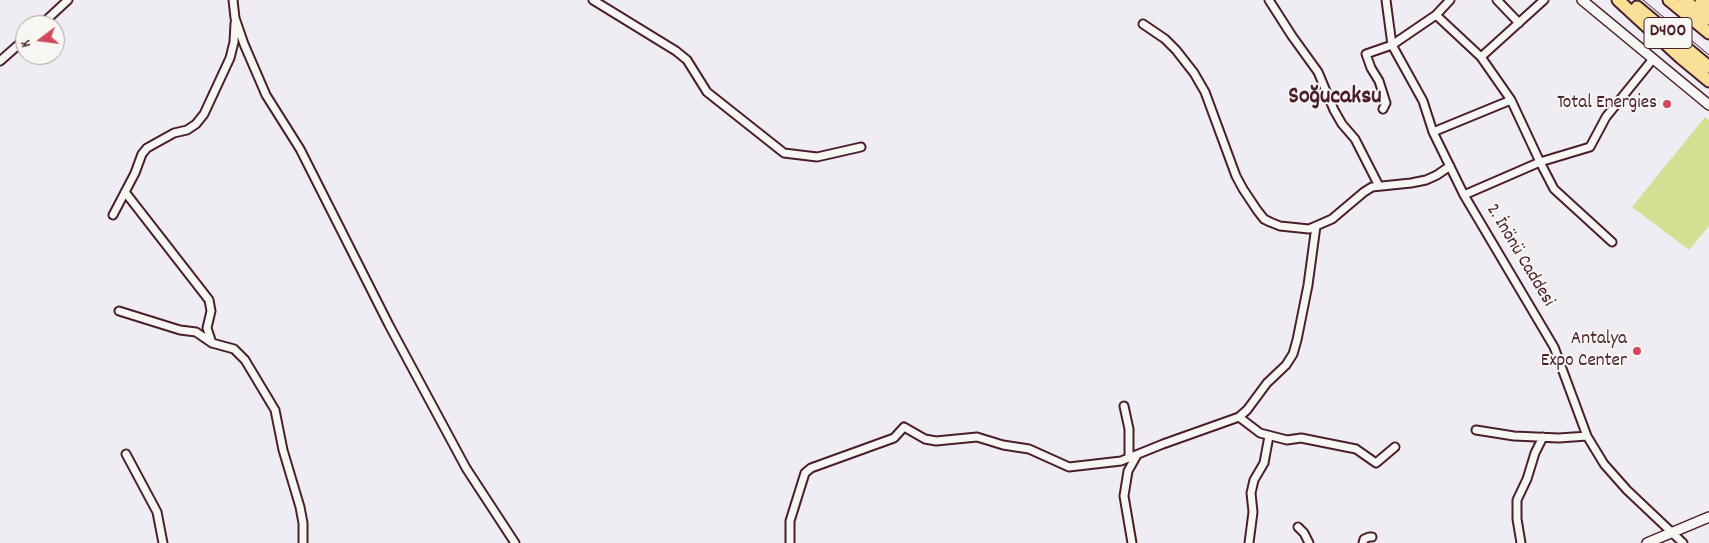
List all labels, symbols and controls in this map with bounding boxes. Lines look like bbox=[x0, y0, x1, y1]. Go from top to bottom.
north arrow bbox=[15, 15, 65, 65]
road number: D400 bbox=[1644, 17, 1692, 48]
text: K bbox=[16, 38, 37, 49]
district label: Soğucaksu bbox=[1288, 85, 1382, 113]
place label: Total Energies bbox=[1557, 93, 1657, 115]
marker: Total Energies bbox=[1661, 98, 1673, 110]
street label: 2. İnönü Caddesi bbox=[1479, 201, 1559, 311]
place label: Antalya Expo Center bbox=[1541, 329, 1627, 373]
marker: Antalya Expo Center bbox=[1631, 345, 1643, 357]

